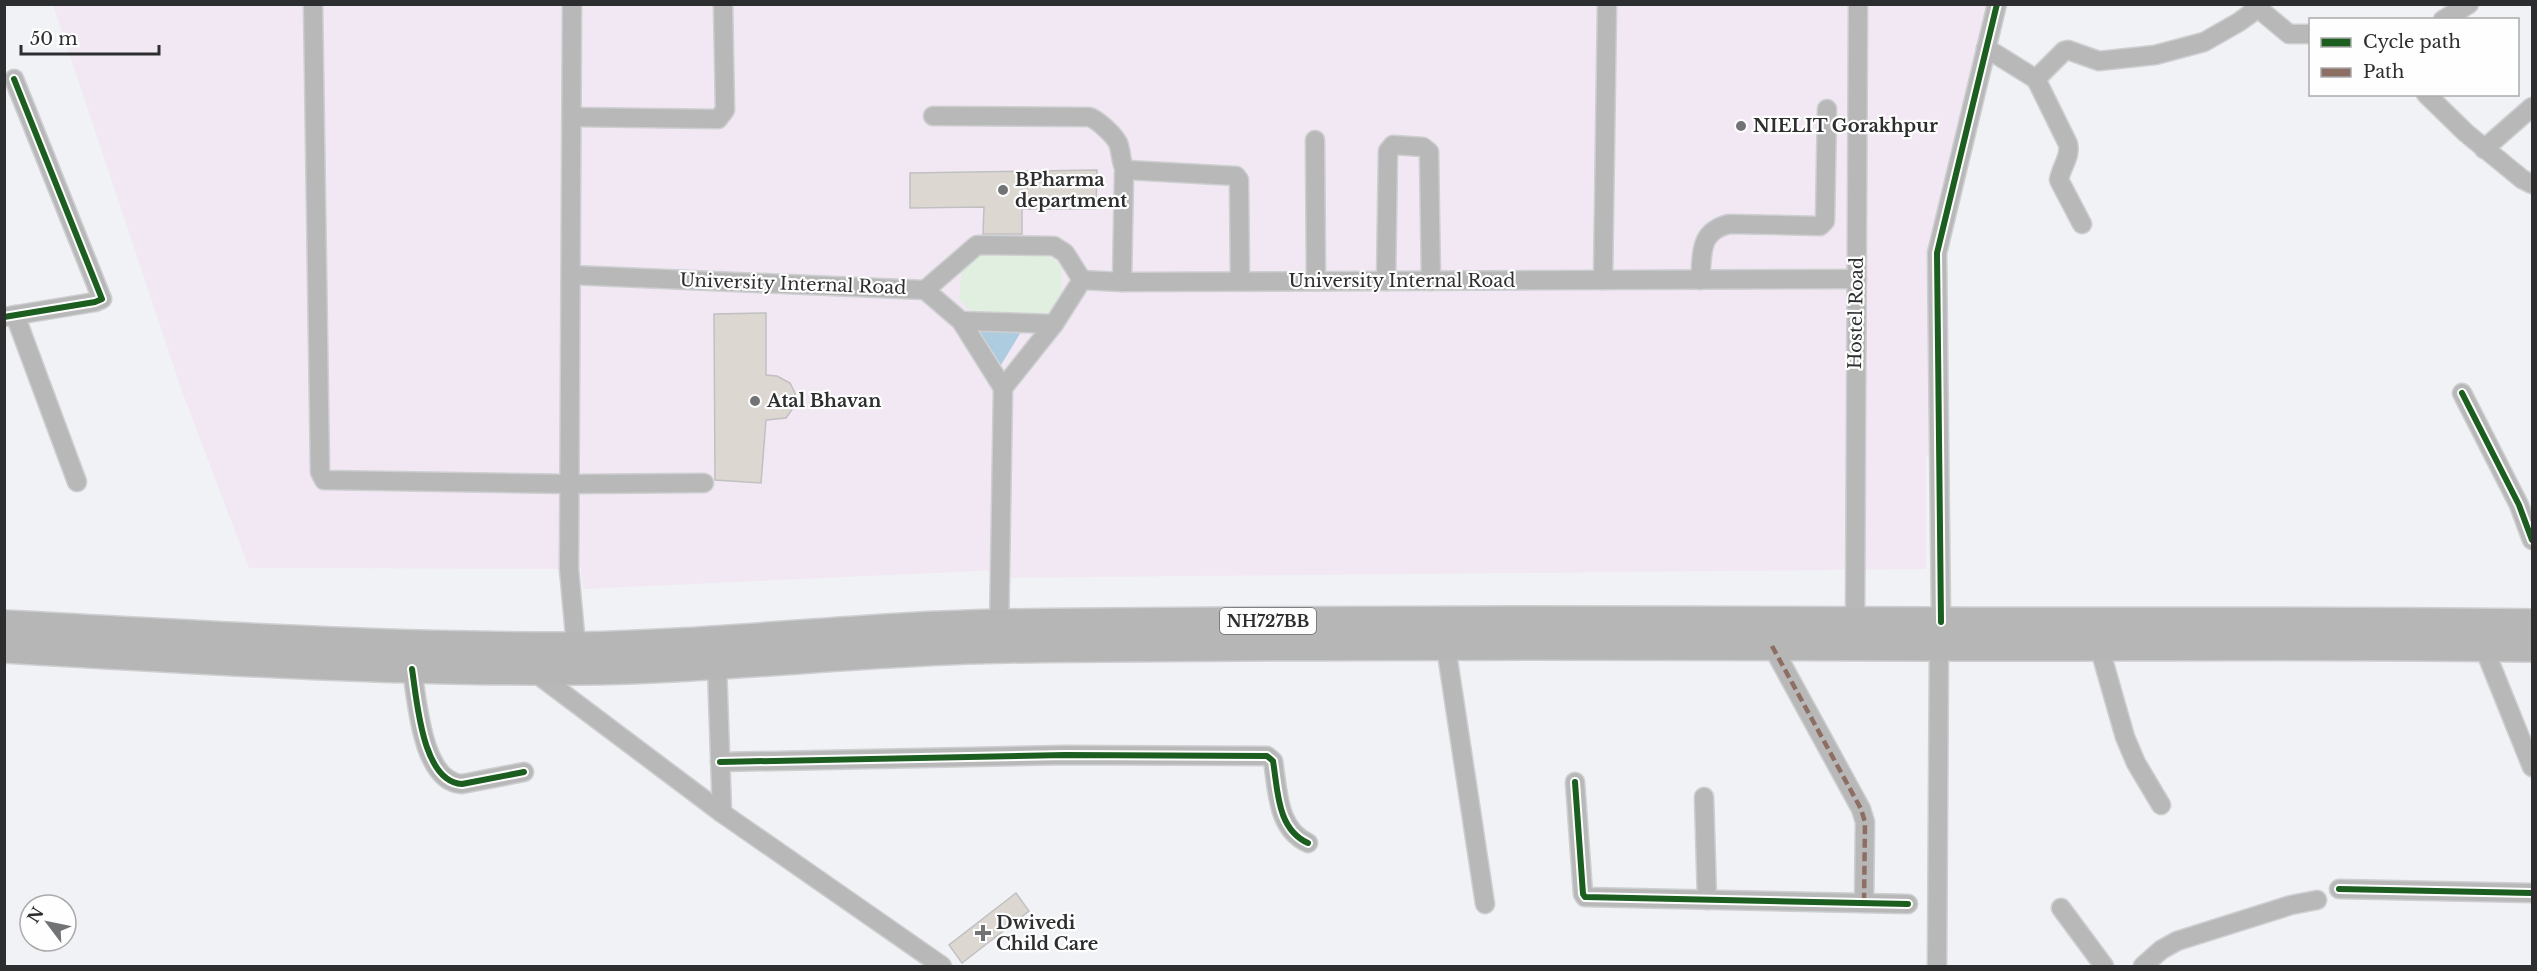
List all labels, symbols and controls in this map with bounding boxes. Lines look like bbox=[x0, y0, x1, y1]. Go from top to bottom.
scale bar bbox=[21, 18, 159, 56]
legend bbox=[2309, 18, 2519, 96]
text: 50 m bbox=[30, 28, 78, 50]
text: Cycle path bbox=[2363, 31, 2461, 53]
text: Path bbox=[2363, 61, 2404, 83]
place label: NIELIT Gorakhpur bbox=[1753, 115, 1938, 137]
marker: NIELIT Gorakhpur bbox=[1734, 119, 1748, 133]
place label: BPharma department bbox=[1015, 169, 1127, 212]
marker: BPharma department bbox=[996, 183, 1010, 197]
street label: Hostel Road bbox=[1844, 257, 1868, 369]
street label: University Internal Road bbox=[679, 269, 907, 299]
street label: University Internal Road bbox=[1289, 270, 1515, 292]
place label: Atal Bhavan bbox=[766, 390, 881, 412]
marker: Atal Bhavan bbox=[748, 394, 762, 408]
road number: NH727BB bbox=[1220, 608, 1316, 634]
north arrow bbox=[18, 893, 78, 953]
text: N bbox=[23, 903, 48, 927]
place label: Dwivedi Child Care bbox=[996, 912, 1098, 955]
marker: Dwivedi Child Care bbox=[974, 924, 992, 942]

